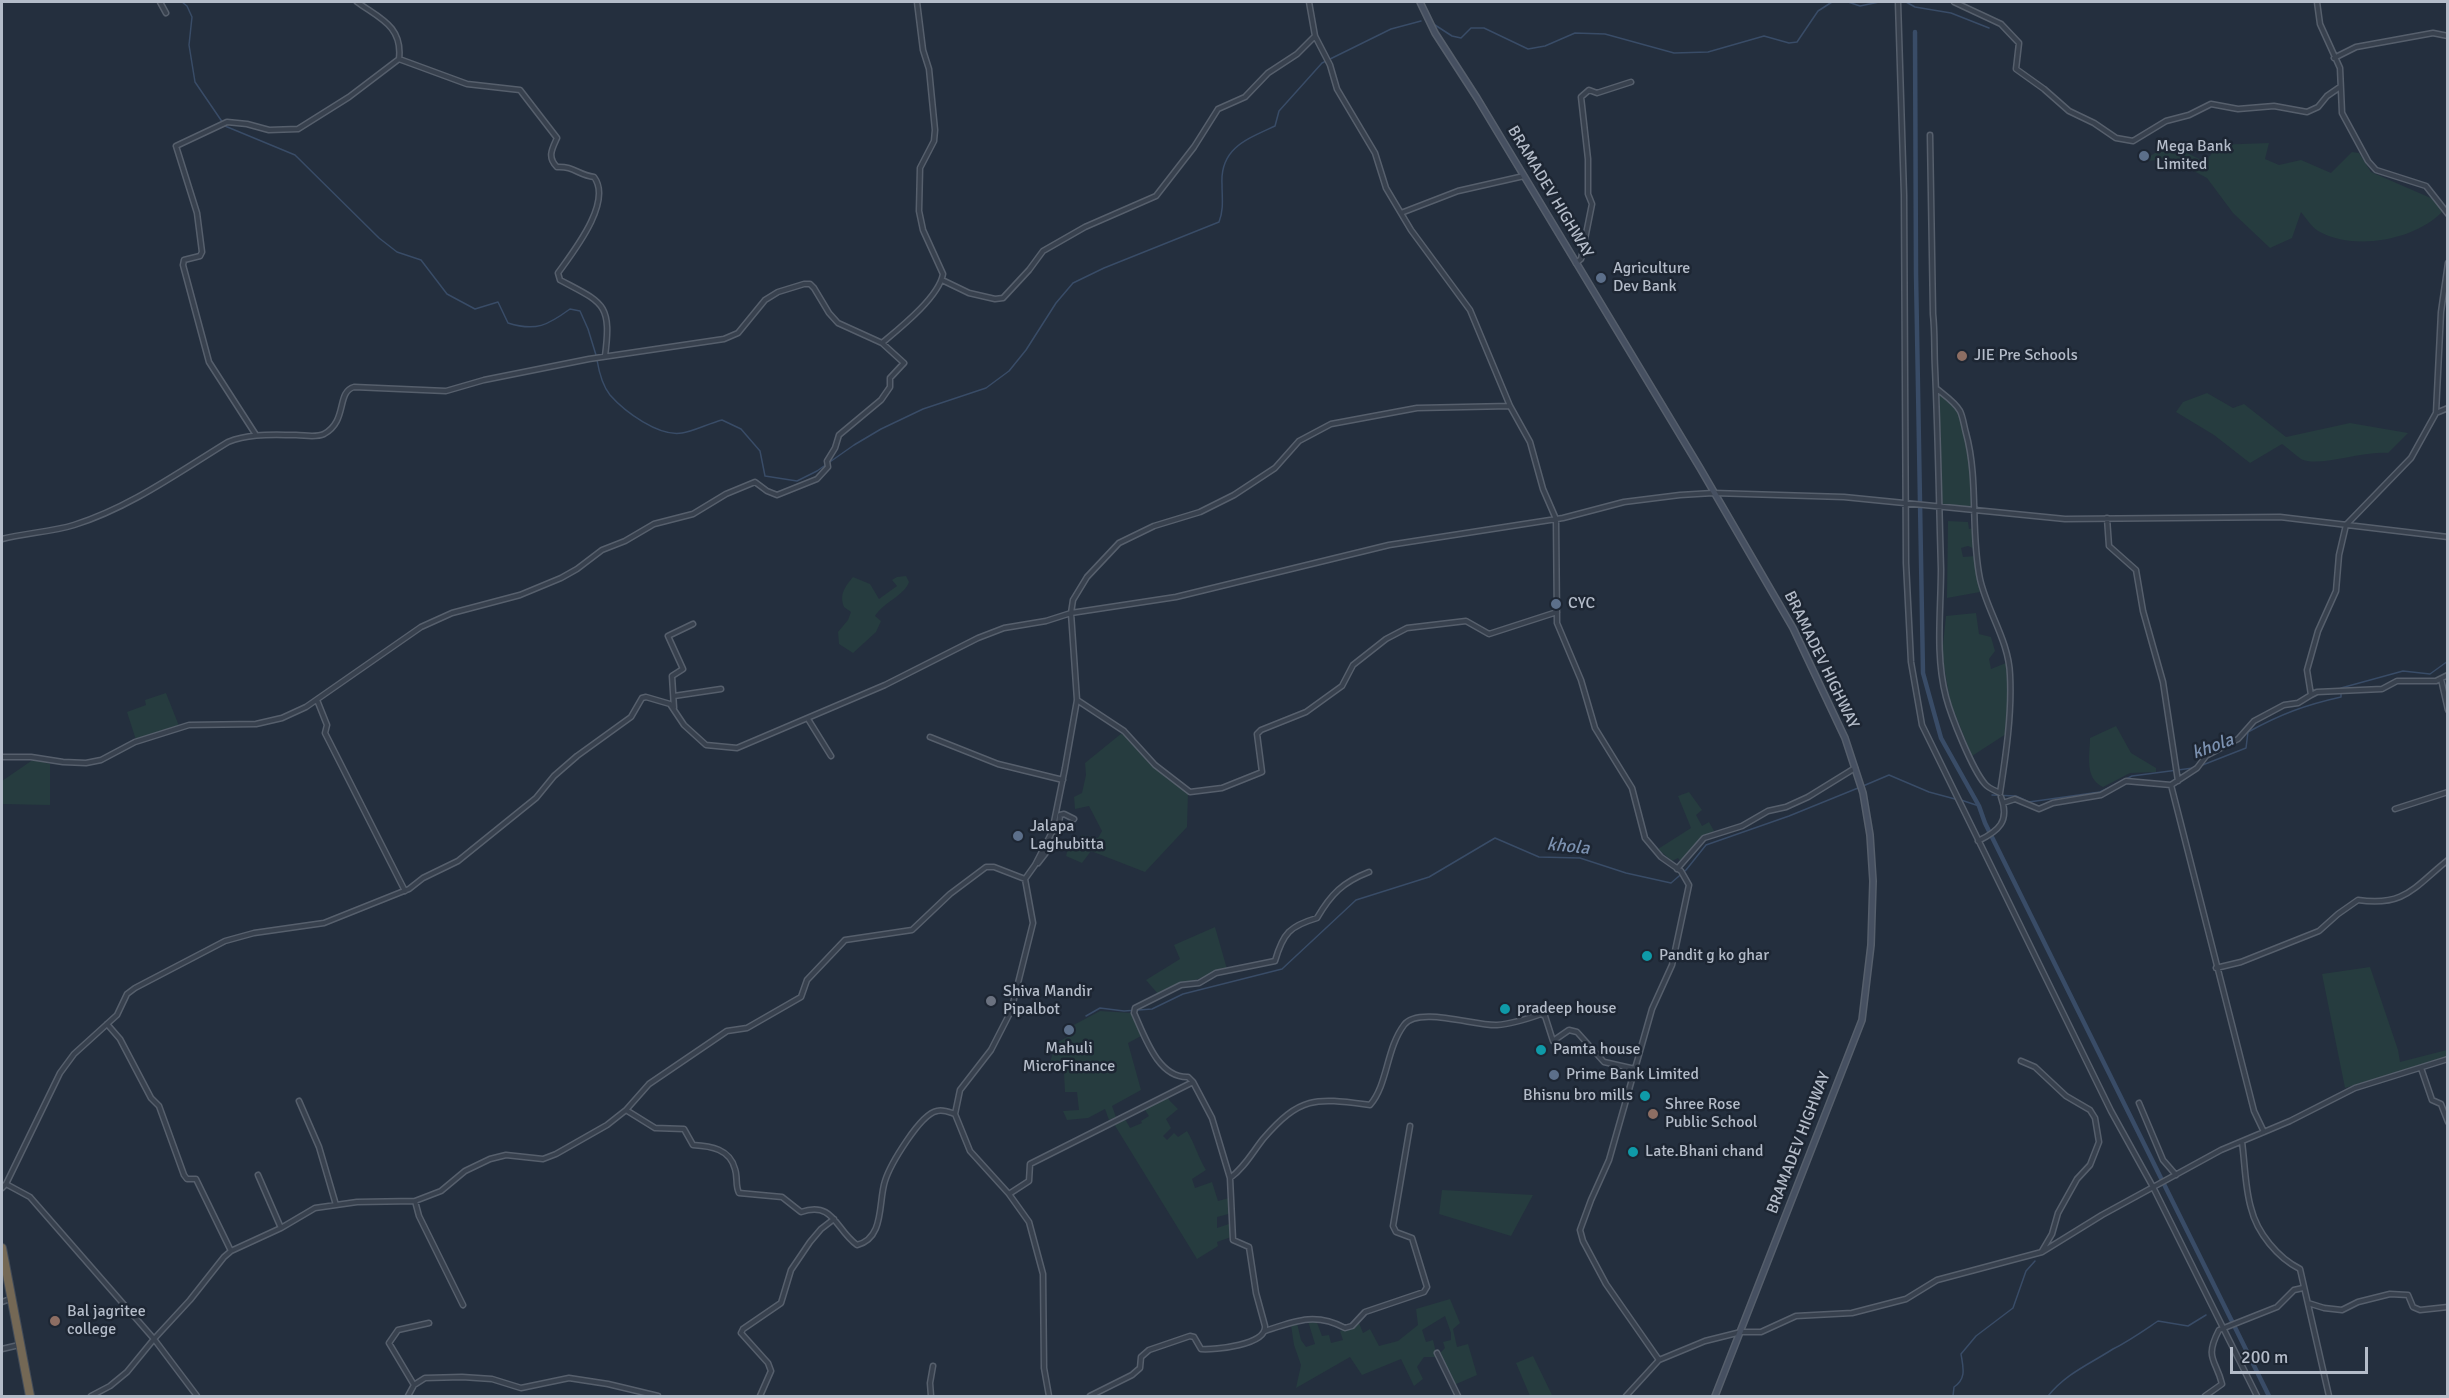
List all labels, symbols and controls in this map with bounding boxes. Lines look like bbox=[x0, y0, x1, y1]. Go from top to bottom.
street label: BRAMADEV HIGHWAY bbox=[1503, 122, 1597, 262]
place label: Mega Bank Limited bbox=[2156, 137, 2232, 175]
marker: Mega Bank Limited bbox=[2137, 149, 2151, 163]
place label: Agriculture Dev Bank bbox=[1613, 259, 1690, 297]
marker: Agriculture Dev Bank bbox=[1594, 271, 1608, 285]
place label: JIE Pre Schools bbox=[1974, 346, 2078, 366]
marker: JIE Pre Schools bbox=[1955, 349, 1969, 363]
street label: BRAMADEV HIGHWAY bbox=[1779, 588, 1863, 732]
place label: CYC bbox=[1568, 594, 1595, 614]
marker: CYC bbox=[1549, 597, 1563, 611]
water label: khola bbox=[2189, 730, 2237, 764]
place label: Jalapa Laghubitta bbox=[1030, 817, 1104, 855]
marker: Jalapa Laghubitta bbox=[1011, 829, 1025, 843]
water label: khola bbox=[1546, 834, 1590, 860]
place label: Pandit g ko ghar bbox=[1659, 946, 1769, 966]
marker: Pandit g ko ghar bbox=[1640, 949, 1654, 963]
place label: Shiva Mandir Pipalbot bbox=[1003, 982, 1092, 1020]
marker: Shiva Mandir Pipalbot bbox=[984, 994, 998, 1008]
place label: pradeep house bbox=[1517, 999, 1617, 1019]
marker: pradeep house bbox=[1498, 1002, 1512, 1016]
marker: Mahuli MicroFinance bbox=[1062, 1023, 1076, 1037]
place label: Mahuli MicroFinance bbox=[1023, 1039, 1115, 1077]
place label: Pamta house bbox=[1553, 1040, 1641, 1060]
marker: Pamta house bbox=[1534, 1043, 1548, 1057]
place label: Prime Bank Limited bbox=[1566, 1065, 1699, 1085]
marker: Prime Bank Limited bbox=[1547, 1068, 1561, 1082]
street label: BRAMADEV HIGHWAY bbox=[1763, 1069, 1835, 1217]
place label: Bhisnu bro mills bbox=[1523, 1086, 1633, 1106]
marker: Bhisnu bro mills bbox=[1638, 1089, 1652, 1103]
place label: Shree Rose Public School bbox=[1665, 1095, 1758, 1133]
marker: Shree Rose Public School bbox=[1646, 1107, 1660, 1121]
place label: Late.Bhani chand bbox=[1645, 1142, 1763, 1162]
marker: Late.Bhani chand bbox=[1626, 1145, 1640, 1159]
place label: Bal jagritee college bbox=[67, 1302, 146, 1340]
marker: Bal jagritee college bbox=[48, 1314, 62, 1328]
scale bar bbox=[2233, 1335, 2371, 1373]
text: 200 m bbox=[2241, 1346, 2288, 1368]

